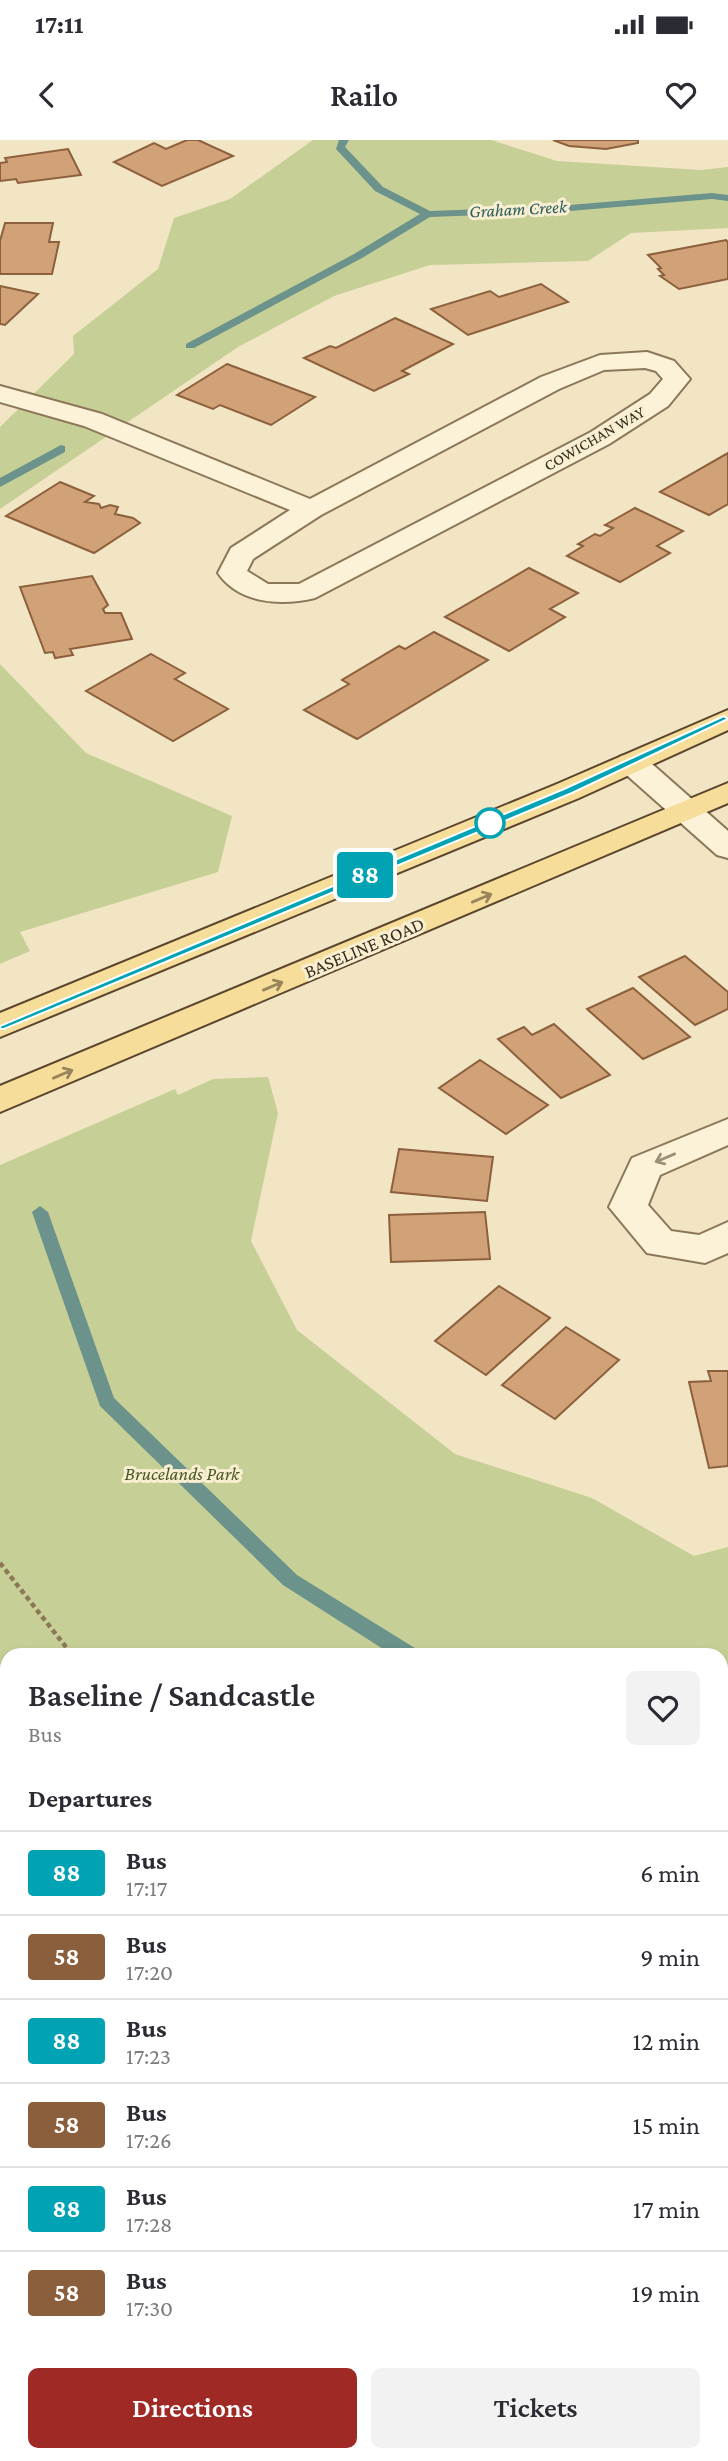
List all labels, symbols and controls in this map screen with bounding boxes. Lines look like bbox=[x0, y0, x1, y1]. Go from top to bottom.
text: 17:11 bbox=[35, 10, 84, 39]
icon: back bbox=[28, 76, 66, 114]
icon: heart bbox=[662, 76, 700, 114]
text: Railo bbox=[330, 77, 398, 113]
water label: Graham Creek bbox=[469, 196, 568, 222]
street label: COWICHAN WAY bbox=[541, 403, 648, 474]
unlabelled marker bbox=[475, 808, 505, 838]
line badge: 88 bbox=[334, 852, 396, 898]
text: 88 bbox=[351, 861, 379, 888]
one-way arrow bbox=[471, 890, 493, 903]
street label: BASELINE ROAD bbox=[301, 913, 427, 982]
one-way arrow bbox=[261, 979, 283, 992]
one-way arrow bbox=[52, 1067, 73, 1080]
one-way arrow bbox=[655, 1152, 677, 1165]
park label: Brucelands Park bbox=[125, 1463, 240, 1484]
button: heart bbox=[626, 1671, 700, 1745]
text: Baseline / Sandcastle bbox=[28, 1676, 315, 1713]
text: Bus bbox=[28, 1721, 62, 1747]
text: Departures bbox=[28, 1784, 152, 1813]
text: Bus bbox=[126, 1846, 167, 1875]
text: 88 bbox=[53, 1859, 80, 1886]
text: 6 min bbox=[640, 1859, 700, 1888]
text: 17:17 bbox=[126, 1875, 167, 1901]
text: Bus bbox=[126, 1930, 167, 1959]
text: 58 bbox=[54, 1943, 79, 1970]
text: 9 min bbox=[640, 1943, 700, 1972]
text: 17:20 bbox=[126, 1959, 173, 1985]
text: Bus bbox=[126, 2014, 167, 2043]
text: 88 bbox=[53, 2027, 80, 2054]
text: 12 min bbox=[632, 2027, 700, 2056]
text: 17:23 bbox=[126, 2043, 171, 2069]
text: Bus bbox=[126, 2098, 167, 2127]
text: 58 bbox=[54, 2111, 79, 2138]
text: 15 min bbox=[633, 2111, 700, 2140]
text: 17:26 bbox=[126, 2127, 172, 2153]
text: Bus bbox=[126, 2182, 167, 2211]
text: 88 bbox=[53, 2195, 80, 2222]
text: 17 min bbox=[633, 2195, 700, 2224]
text: 17:28 bbox=[126, 2211, 173, 2237]
text: Bus bbox=[126, 2266, 167, 2295]
text: 58 bbox=[54, 2279, 79, 2306]
text: 19 min bbox=[632, 2279, 700, 2308]
text: 17:30 bbox=[126, 2295, 173, 2321]
button: Directions bbox=[28, 2368, 357, 2448]
button: Tickets bbox=[371, 2368, 700, 2448]

